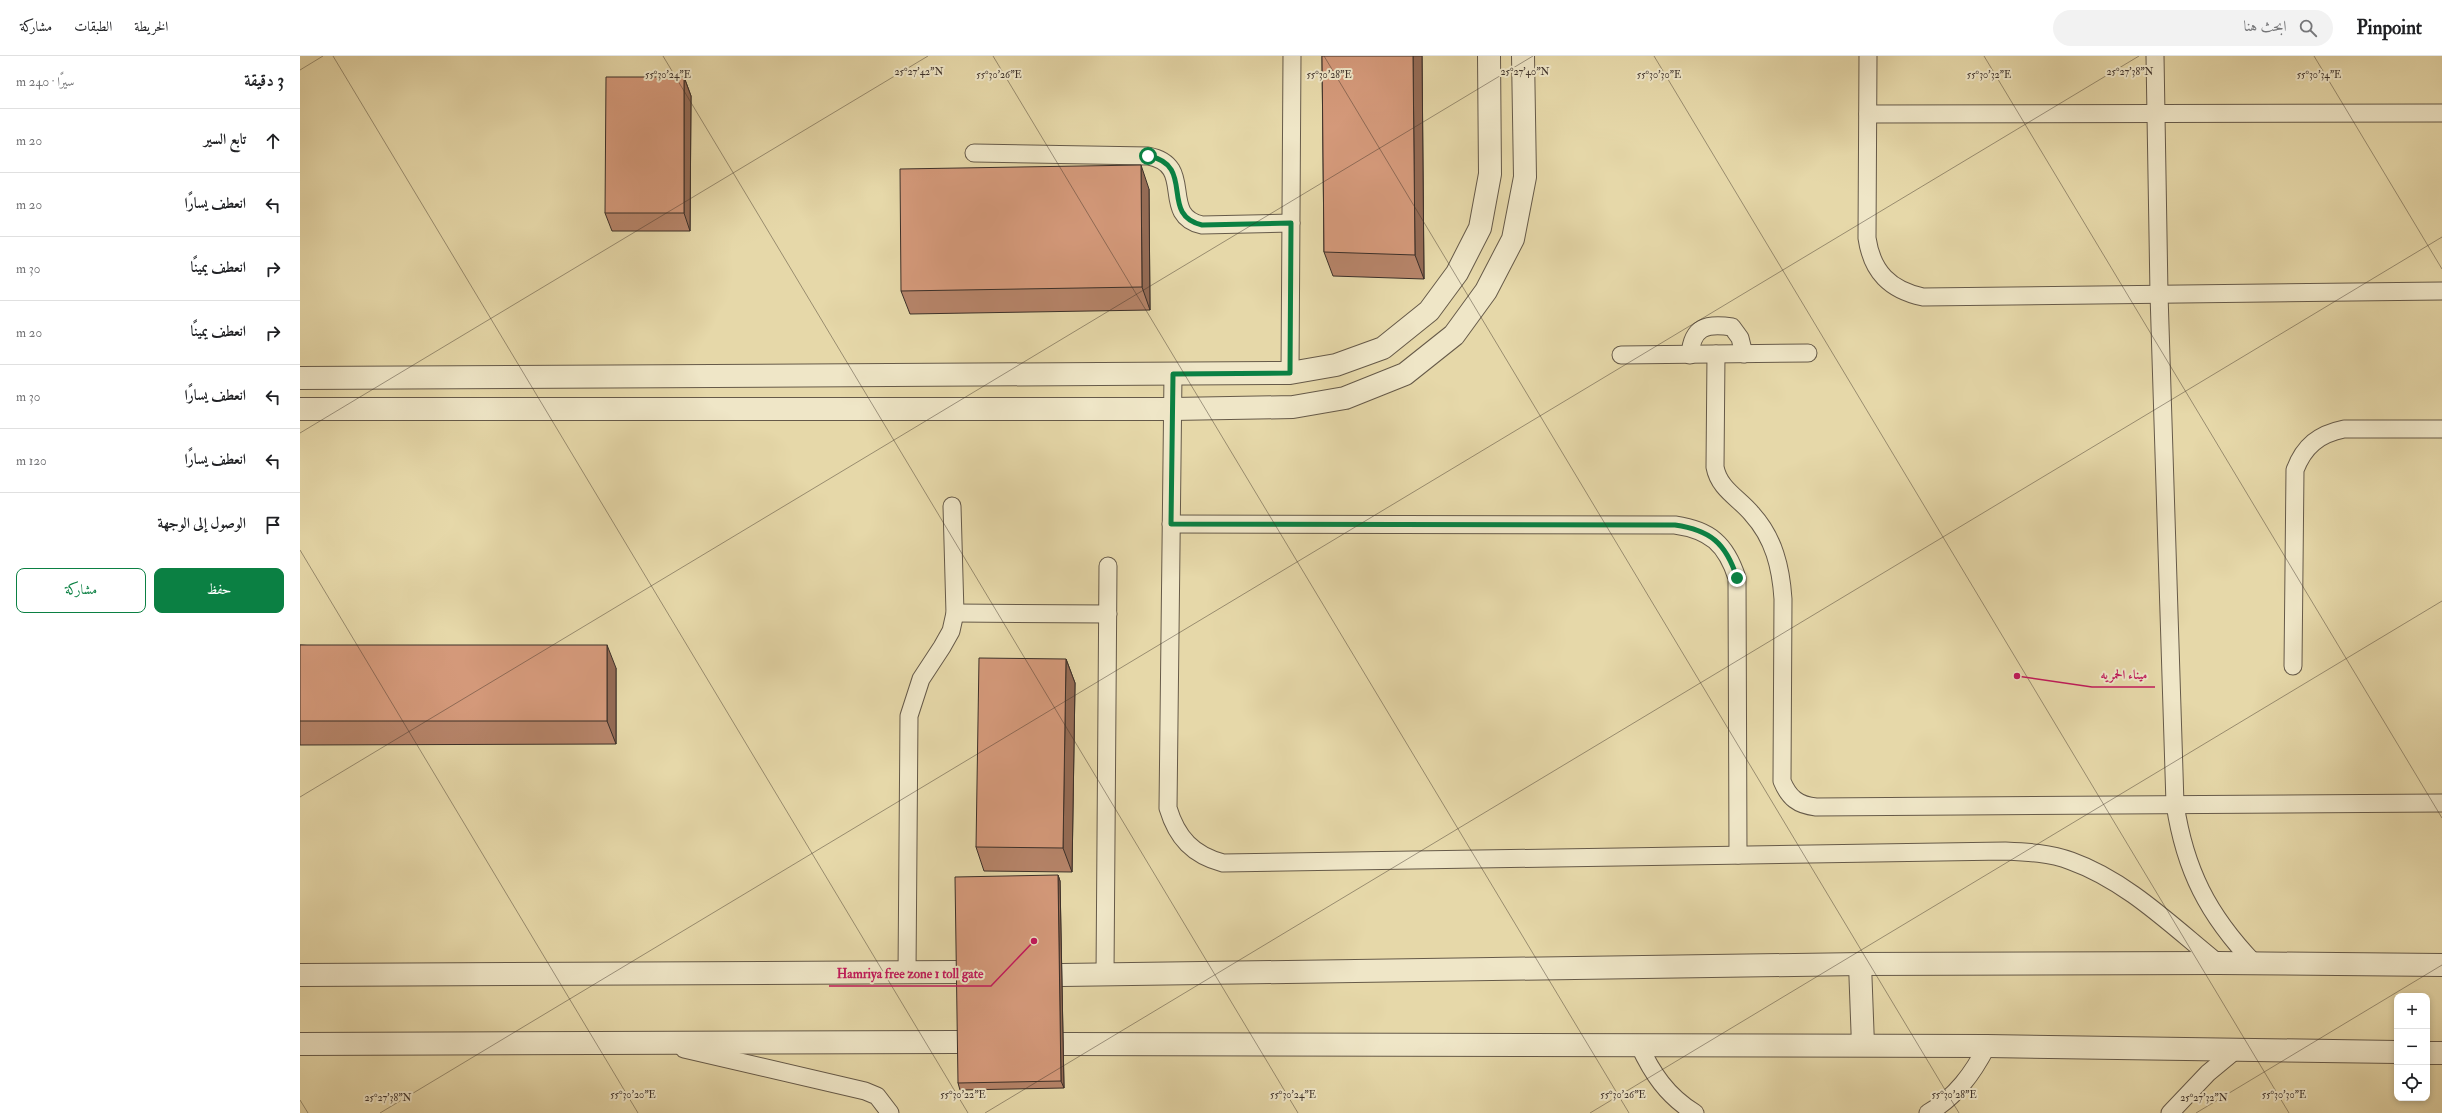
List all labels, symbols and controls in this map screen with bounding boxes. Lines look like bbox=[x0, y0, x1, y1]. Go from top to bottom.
search box bbox=[2053, 10, 2333, 46]
text: Pinpoint bbox=[2357, 16, 2422, 40]
text: ابحث هنا bbox=[2243, 17, 2287, 36]
icon: search bbox=[2297, 17, 2319, 39]
text: مشاركة bbox=[20, 18, 52, 35]
text: الطبقات bbox=[74, 18, 112, 35]
text: الخريطة bbox=[134, 18, 168, 35]
text: 25°27'42"N bbox=[895, 66, 944, 78]
text: 25°27'40"N bbox=[1501, 66, 1550, 78]
text: 25°27'38"N bbox=[2106, 66, 2154, 78]
text: 55°30'24"E bbox=[645, 69, 691, 81]
text: 55°30'26"E bbox=[976, 69, 1022, 81]
text: 55°30'28"E bbox=[1306, 69, 1352, 81]
text: 55°30'30"E bbox=[1637, 69, 1681, 81]
text: 55°30'32"E bbox=[1967, 69, 2011, 81]
text: 55°30'34"E bbox=[2297, 69, 2341, 81]
text: 3 دقيقة bbox=[244, 70, 284, 91]
text: سيرًا · 240 m bbox=[16, 74, 74, 90]
text: تابع السير bbox=[204, 130, 246, 149]
icon: ahead bbox=[262, 130, 284, 152]
text: 20 m bbox=[16, 133, 42, 149]
route start bbox=[1139, 147, 1157, 165]
text: انعطف يسارًا bbox=[185, 194, 246, 213]
icon: left bbox=[262, 194, 284, 216]
text: 20 m bbox=[16, 197, 42, 213]
text: انعطف يمينًا bbox=[191, 258, 246, 277]
icon: right bbox=[262, 258, 284, 280]
text: 30 m bbox=[16, 261, 41, 277]
text: انعطف يمينًا bbox=[191, 322, 246, 341]
icon: right bbox=[262, 322, 284, 344]
text: 20 m bbox=[16, 325, 42, 341]
text: انعطف يسارًا bbox=[185, 386, 246, 405]
icon: left bbox=[262, 386, 284, 408]
text: 30 m bbox=[16, 389, 41, 405]
text: انعطف يسارًا bbox=[185, 450, 246, 469]
icon: left bbox=[262, 450, 284, 472]
text: 120 m bbox=[16, 453, 47, 469]
text: الوصول إلى الوجهة bbox=[158, 514, 246, 533]
icon: arrive bbox=[262, 514, 284, 536]
button: مشاركة bbox=[16, 568, 146, 613]
button: حفظ bbox=[154, 568, 284, 613]
route end bbox=[1728, 569, 1746, 587]
callout: ميناء الحمريه bbox=[2092, 662, 2155, 687]
text: ميناء الحمريه bbox=[2101, 667, 2147, 683]
callout: Hamriya free zone 1 toll gate bbox=[829, 961, 991, 986]
text: Hamriya free zone 1 toll gate bbox=[837, 966, 984, 983]
map controls bbox=[2394, 993, 2430, 1101]
button: + bbox=[2394, 993, 2430, 1029]
button: − bbox=[2394, 1029, 2430, 1065]
button: locate bbox=[2394, 1065, 2430, 1101]
text: 55°30'20"E bbox=[610, 1089, 656, 1101]
text: 55°30'22"E bbox=[940, 1089, 986, 1101]
text: 55°30'24"E bbox=[1270, 1089, 1316, 1101]
text: 55°30'26"E bbox=[1600, 1089, 1646, 1101]
text: 55°30'28"E bbox=[1931, 1089, 1977, 1101]
text: 55°30'30"E bbox=[2262, 1089, 2306, 1101]
text: 25°27'38"N bbox=[364, 1092, 412, 1104]
text: 25°27'32"N bbox=[2180, 1092, 2228, 1104]

